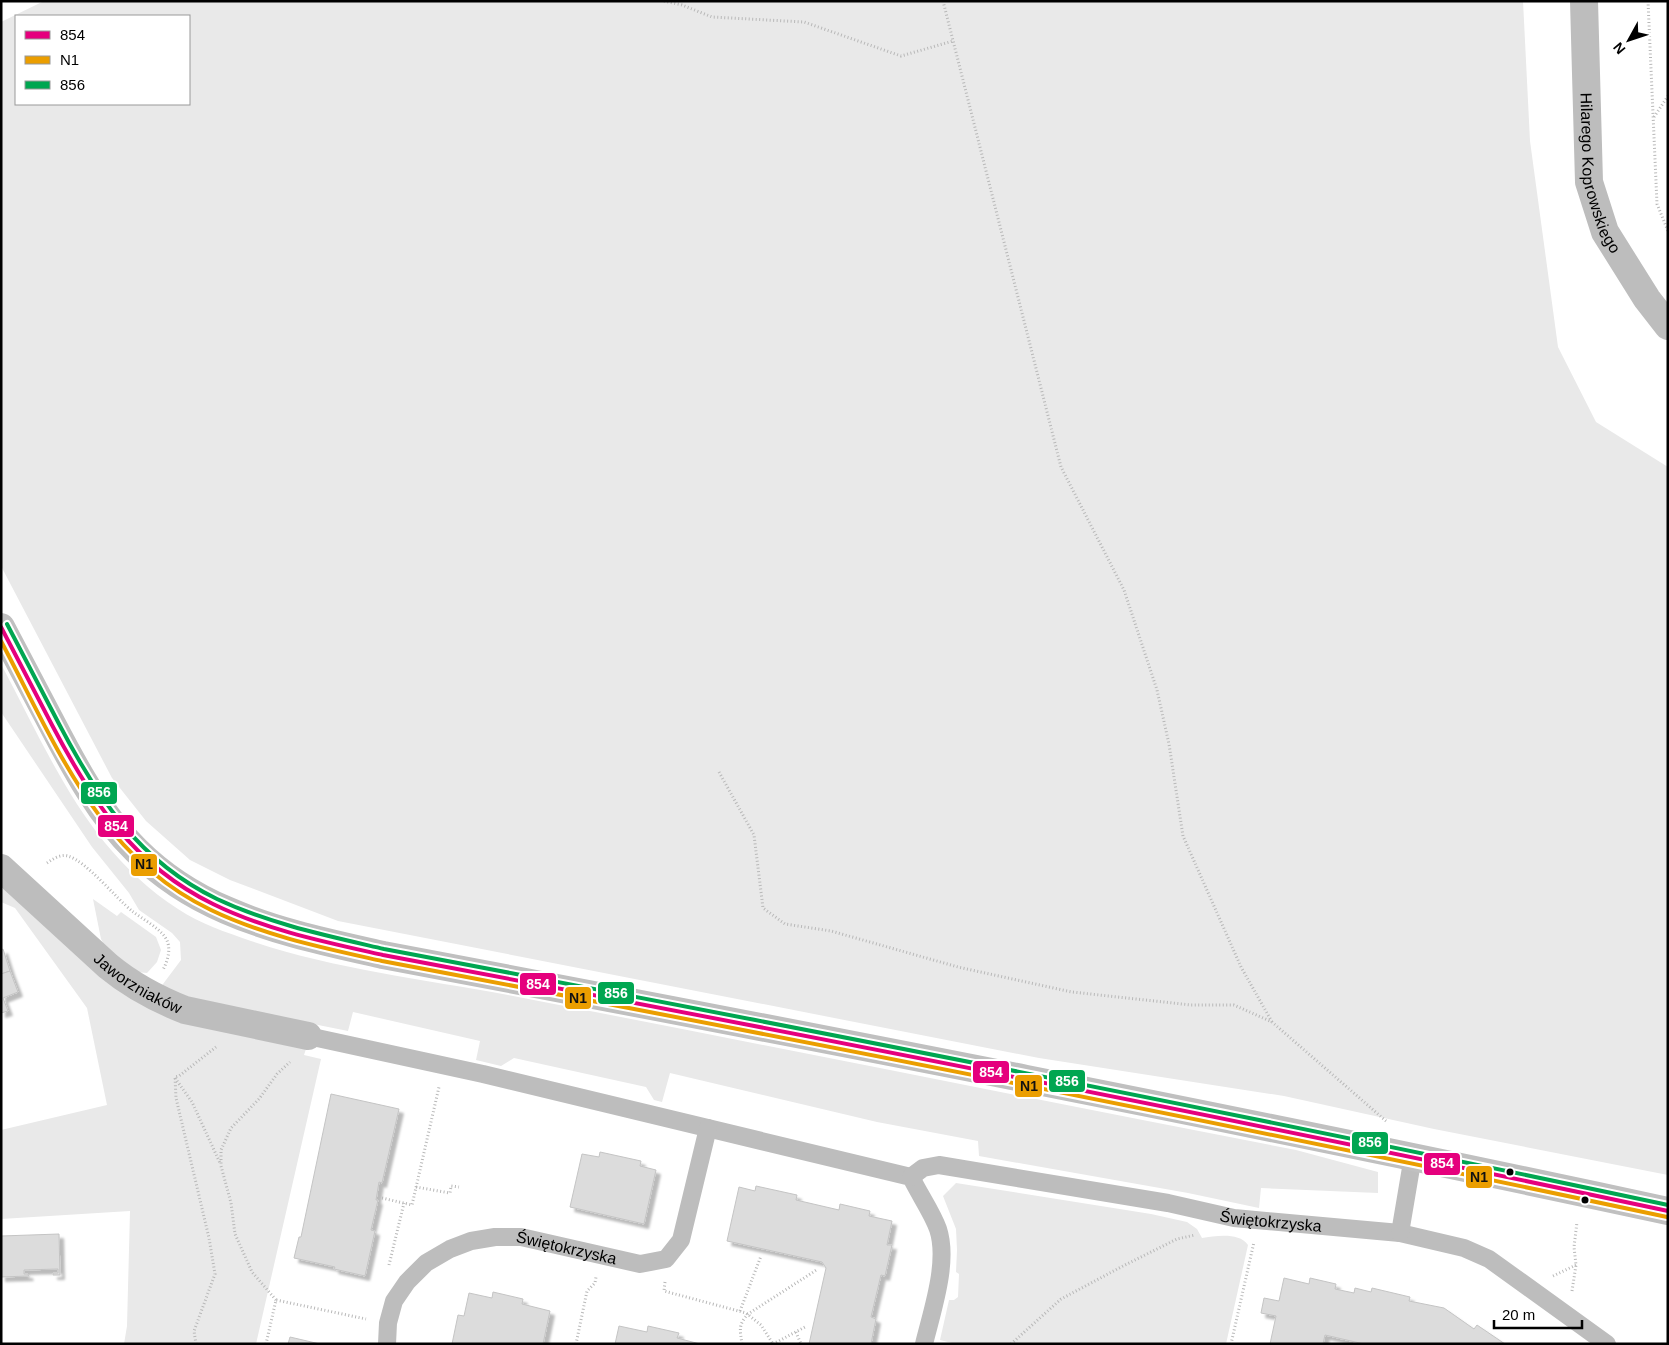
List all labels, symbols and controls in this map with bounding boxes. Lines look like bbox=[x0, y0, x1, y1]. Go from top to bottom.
legend bbox=[15, 15, 190, 105]
north arrow bbox=[1604, 15, 1654, 65]
text: 854 bbox=[60, 26, 85, 43]
text: N bbox=[1610, 39, 1628, 57]
text: N1 bbox=[60, 51, 79, 68]
text: 856 bbox=[60, 76, 85, 93]
street label: Hilarego Koprowskiego bbox=[1578, 92, 1624, 256]
line badge: 856 bbox=[80, 781, 118, 805]
text: 856 bbox=[87, 784, 111, 800]
line badge: 854 bbox=[97, 814, 135, 838]
text: 854 bbox=[104, 818, 128, 834]
line badge: N1 bbox=[130, 853, 158, 877]
text: N1 bbox=[135, 856, 153, 872]
street label: Jaworzniaków bbox=[91, 949, 185, 1017]
line badge: 854 bbox=[519, 972, 557, 996]
text: 854 bbox=[526, 976, 550, 992]
line badge: 856 bbox=[597, 981, 635, 1005]
text: 856 bbox=[604, 985, 628, 1001]
line badge: N1 bbox=[564, 986, 592, 1010]
text: N1 bbox=[569, 990, 587, 1006]
line badge: 854 bbox=[972, 1060, 1010, 1084]
text: 854 bbox=[979, 1064, 1003, 1080]
line badge: 856 bbox=[1048, 1069, 1086, 1093]
text: 856 bbox=[1055, 1073, 1079, 1089]
line badge: N1 bbox=[1014, 1074, 1043, 1098]
text: N1 bbox=[1020, 1078, 1038, 1094]
line badge: 856 bbox=[1351, 1131, 1389, 1155]
text: 856 bbox=[1358, 1134, 1382, 1150]
line badge: 854 bbox=[1423, 1152, 1461, 1176]
text: 854 bbox=[1430, 1155, 1454, 1171]
line badge: N1 bbox=[1465, 1165, 1493, 1189]
unlabelled marker bbox=[1505, 1167, 1515, 1177]
text: N1 bbox=[1470, 1169, 1488, 1185]
unlabelled marker bbox=[1580, 1195, 1590, 1205]
street label: Świętokrzyska bbox=[1218, 1206, 1323, 1234]
street label: Świętokrzyska bbox=[515, 1227, 618, 1267]
scale bar bbox=[1494, 1298, 1582, 1330]
text: 20 m bbox=[1502, 1306, 1535, 1323]

